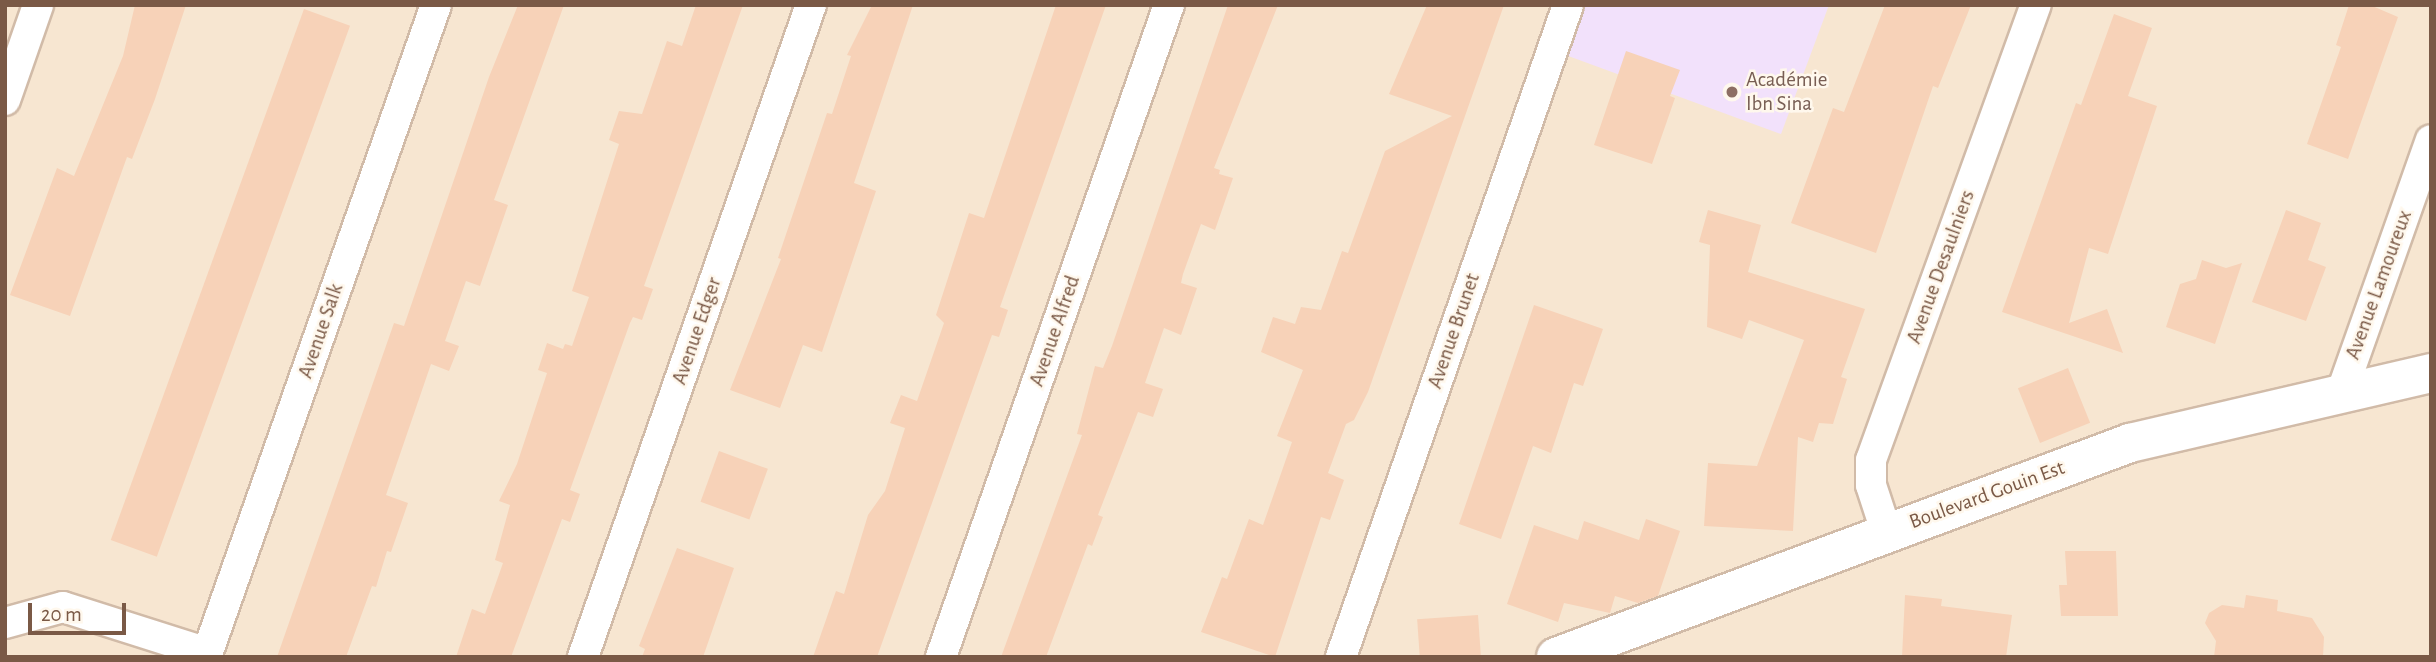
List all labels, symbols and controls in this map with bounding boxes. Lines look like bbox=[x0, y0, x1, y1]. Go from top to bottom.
place label: Académie Ibn Sina bbox=[1746, 67, 1827, 117]
marker: Académie Ibn Sina bbox=[1724, 84, 1740, 100]
street label: Avenue Desaulniers bbox=[1902, 187, 1980, 347]
street label: Avenue Lamoureux bbox=[2340, 207, 2418, 363]
street label: Avenue Brunet bbox=[1423, 270, 1485, 392]
street label: Avenue Alfred bbox=[1024, 272, 1086, 390]
street label: Avenue Edger bbox=[667, 274, 727, 388]
street label: Avenue Salk bbox=[293, 280, 349, 382]
street label: Boulevard Gouin Est bbox=[1906, 455, 2068, 535]
scale bar bbox=[32, 588, 130, 632]
text: 20 m bbox=[41, 604, 82, 625]

